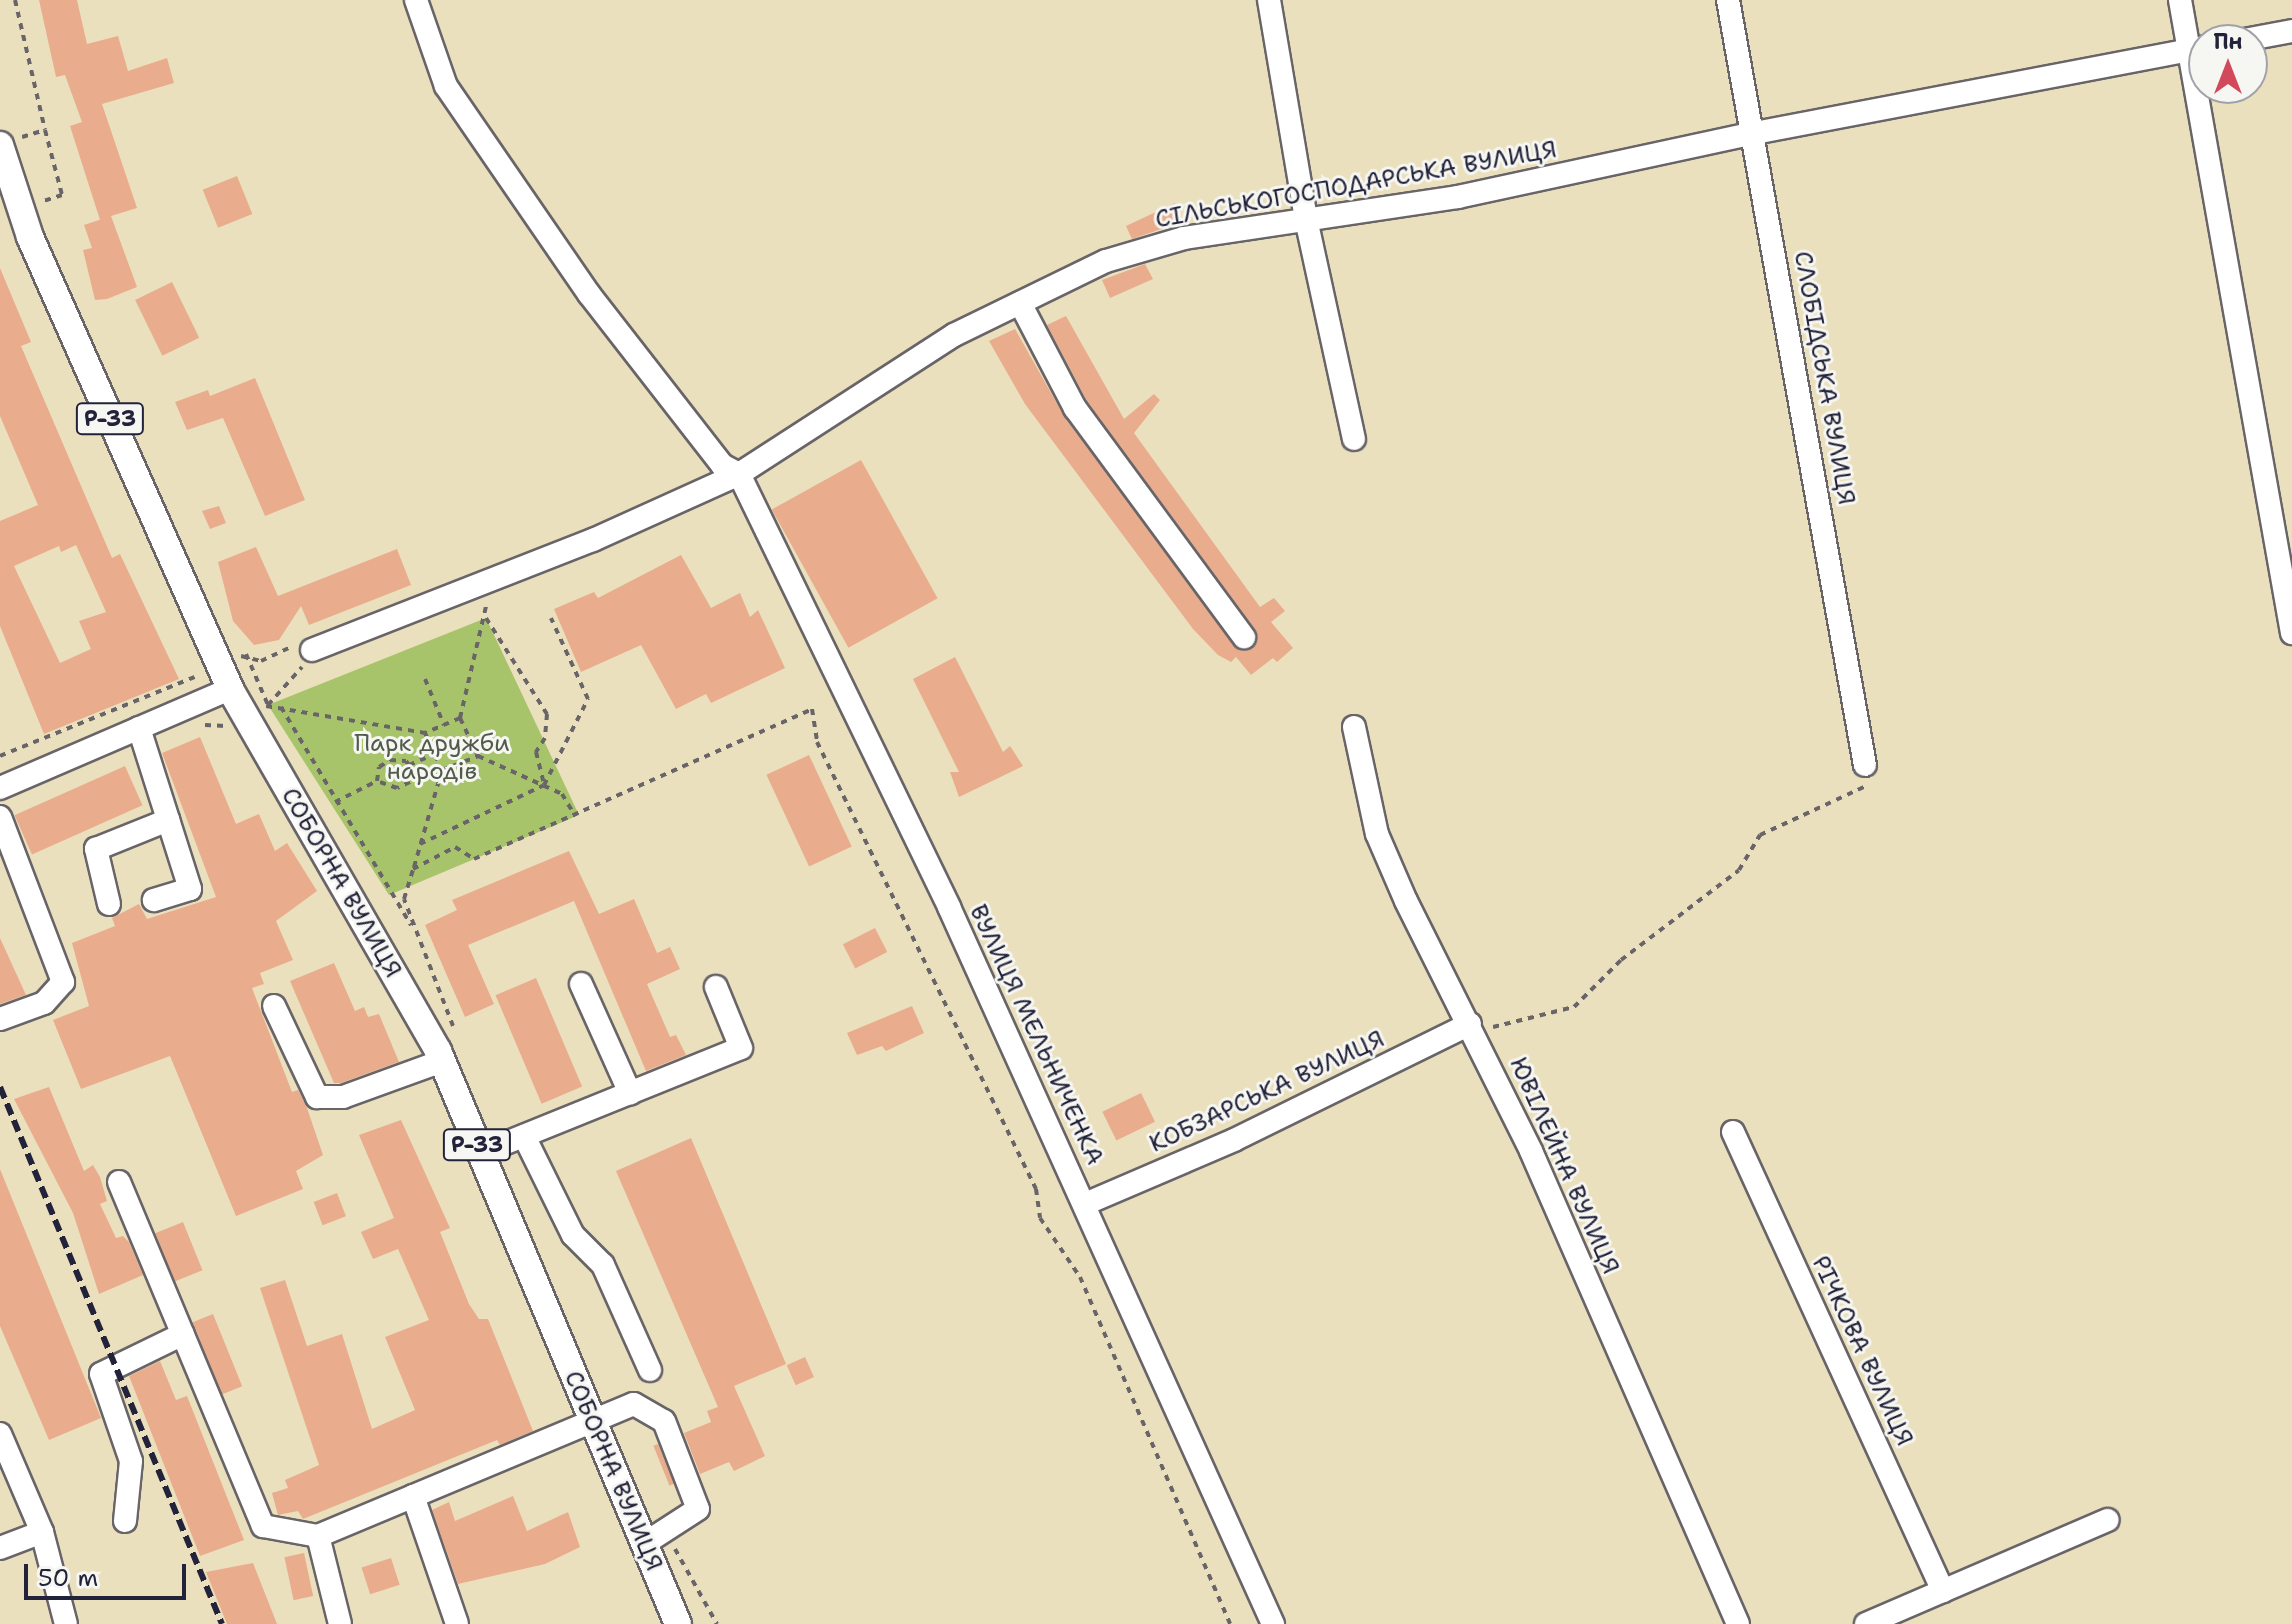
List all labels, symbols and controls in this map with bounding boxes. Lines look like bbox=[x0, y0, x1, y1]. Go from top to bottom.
north arrow bbox=[2188, 24, 2268, 104]
text: Пн bbox=[2213, 27, 2243, 56]
street label: СІЛЬСЬКОГОСПОДАРСЬКА ВУЛИЦЯ bbox=[1153, 135, 1559, 235]
street label: СЛОБІДСЬКА ВУЛИЦЯ bbox=[1788, 249, 1860, 507]
road number: Р-33 bbox=[74, 401, 146, 437]
park label: Парк дружби народів bbox=[354, 730, 510, 786]
street label: СОБОРНА ВУЛИЦЯ bbox=[275, 783, 407, 983]
street label: ВУЛИЦЯ МЕЛЬНИЧЕНКА bbox=[963, 900, 1109, 1170]
street label: КОБЗАРСЬКА ВУЛИЦЯ bbox=[1145, 1025, 1389, 1159]
street label: ЮВІЛЕЙНА ВУЛИЦЯ bbox=[1503, 1053, 1625, 1279]
road number: Р-33 bbox=[441, 1127, 513, 1163]
street label: РІЧКОВА ВУЛИЦЯ bbox=[1805, 1252, 1919, 1450]
street label: СОБОРНА ВУЛИЦЯ bbox=[558, 1367, 668, 1575]
scale bar bbox=[28, 1548, 190, 1598]
text: 50 m bbox=[38, 1562, 98, 1594]

